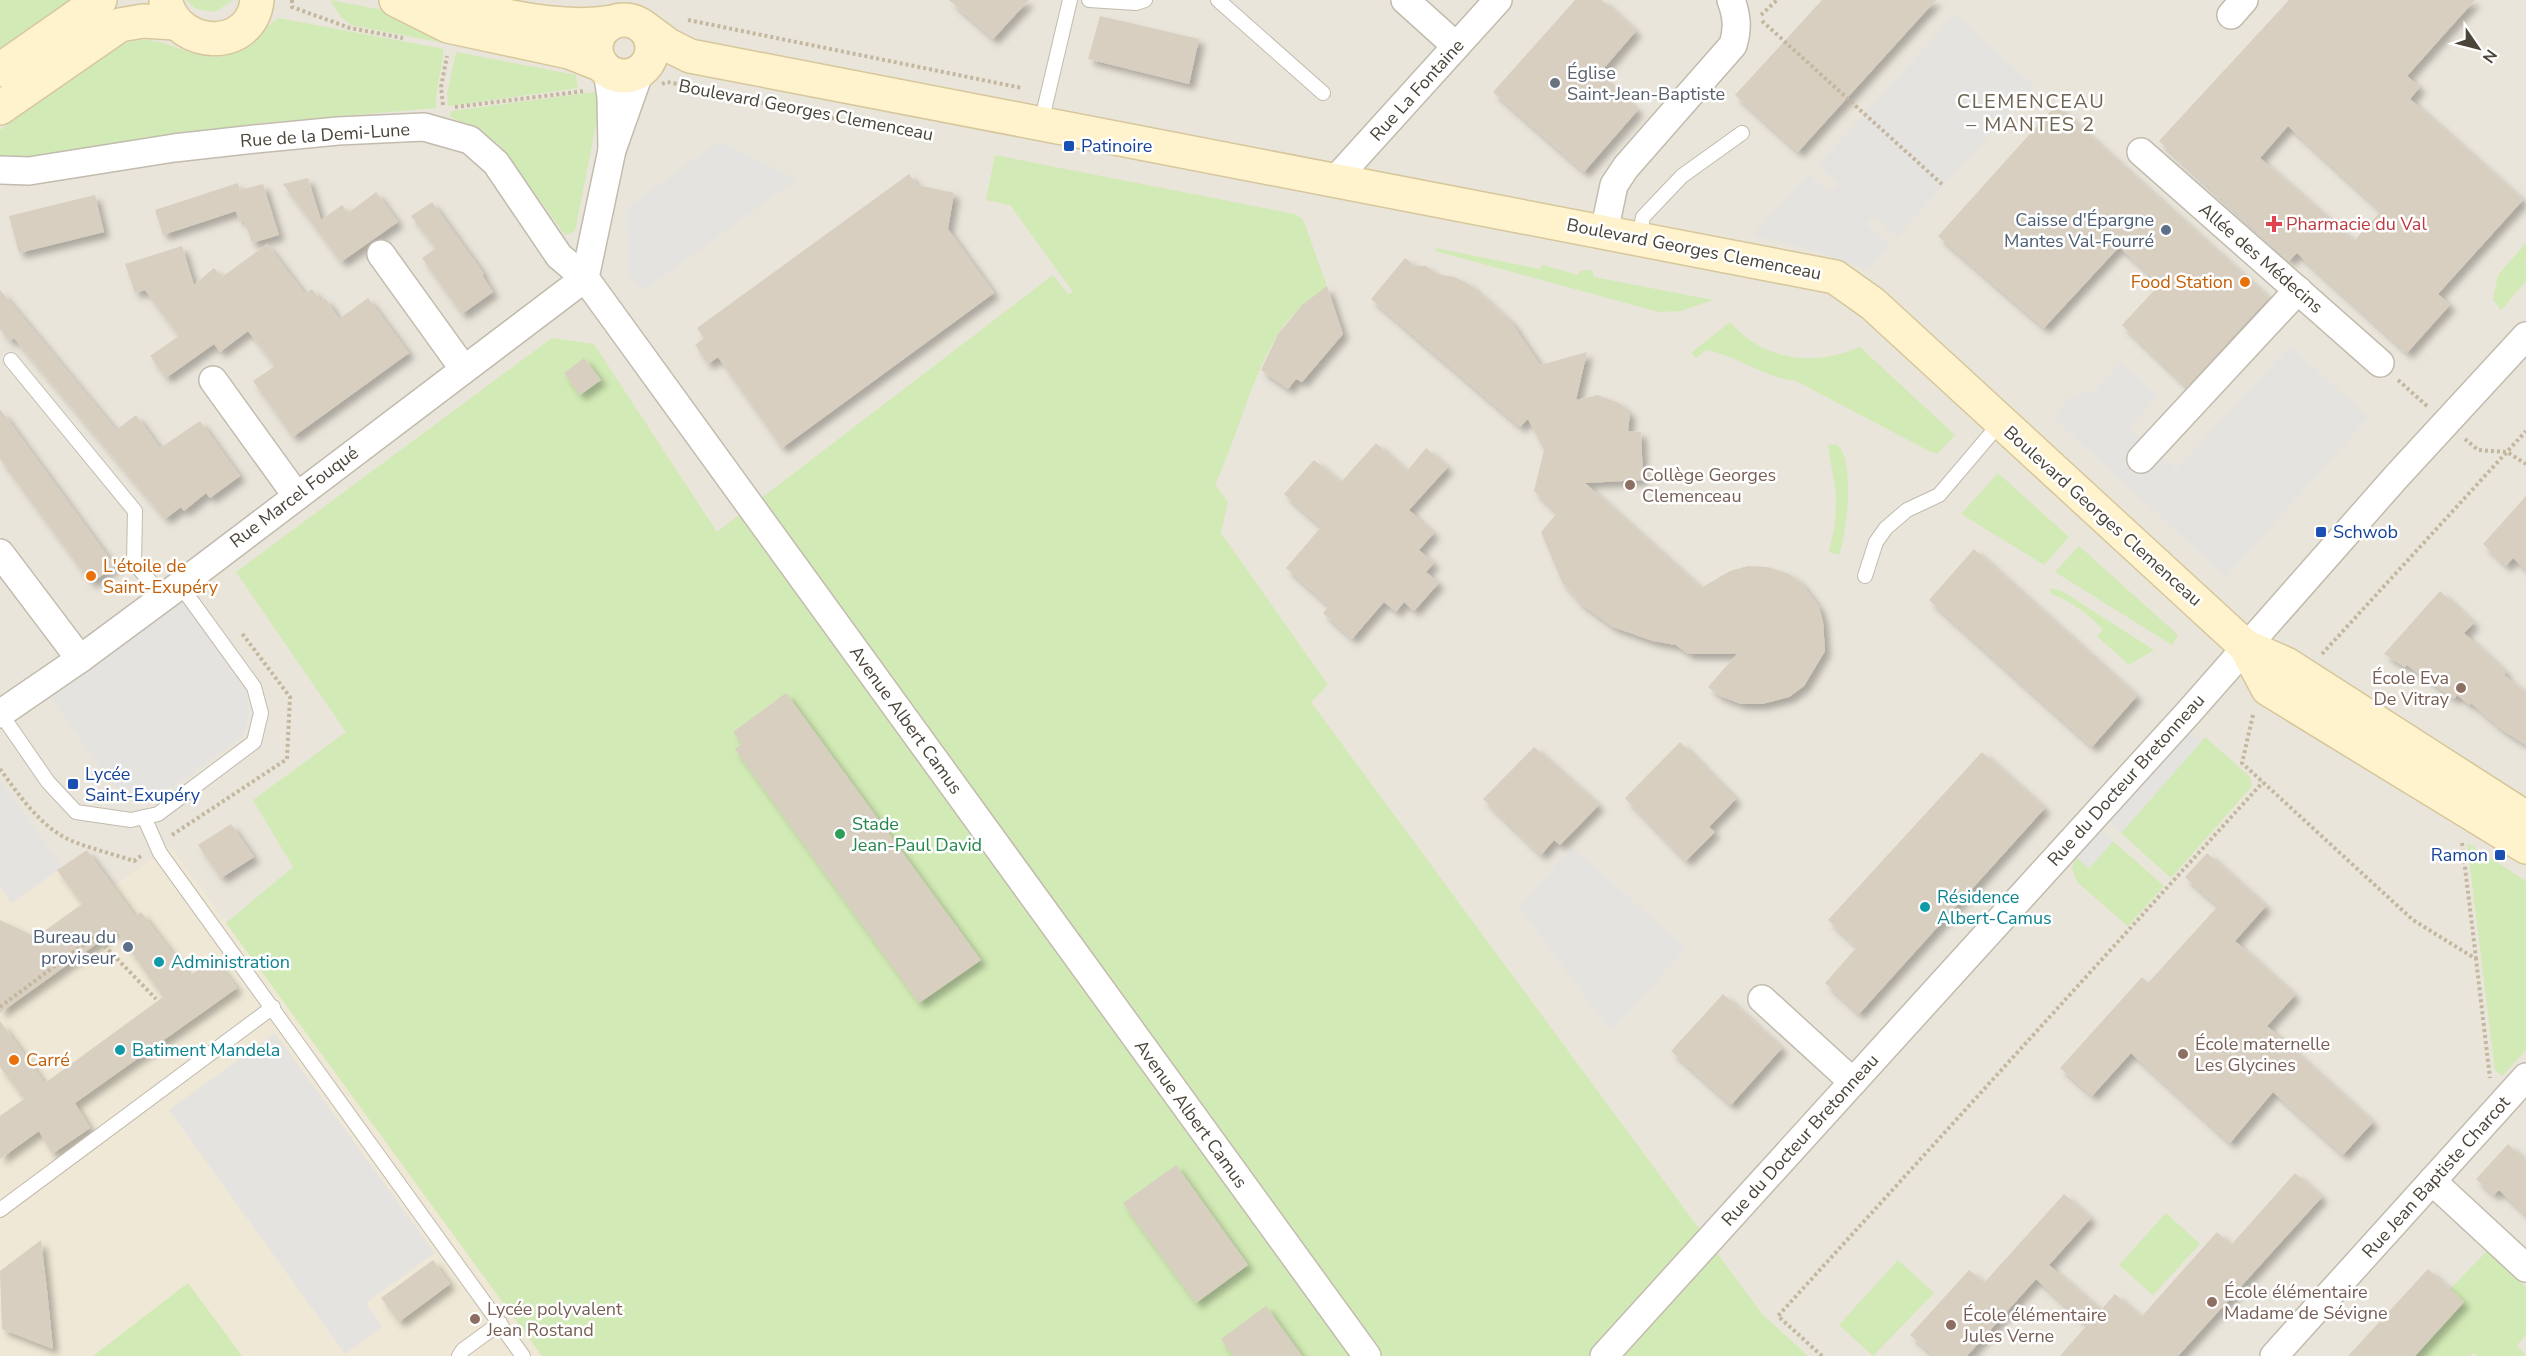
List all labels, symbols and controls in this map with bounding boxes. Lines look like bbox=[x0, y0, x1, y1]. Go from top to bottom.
north arrow bbox=[2448, 18, 2508, 78]
street label: Rue La Fontaine bbox=[1365, 34, 1469, 146]
text: N bbox=[2477, 45, 2502, 67]
place label: Église Saint-Jean-Baptiste bbox=[1567, 61, 1725, 106]
street label: Boulevard Georges Clemenceau bbox=[677, 74, 935, 146]
marker: Église Saint-Jean-Baptiste bbox=[1548, 76, 1562, 90]
district label: CLEMENCEAU – MANTES 2 bbox=[1957, 88, 2105, 138]
street label: Rue de la Demi-Lune bbox=[239, 117, 411, 153]
place label: Patinoire bbox=[1081, 134, 1152, 158]
marker: Patinoire bbox=[1062, 139, 1076, 153]
street label: Allée des Médecins bbox=[2194, 197, 2328, 319]
place label: Caisse d'Épargne Mantes Val-Fourré bbox=[2004, 208, 2154, 253]
place label: Pharmacie du Val bbox=[2286, 212, 2427, 236]
street label: Boulevard Georges Clemenceau bbox=[1565, 213, 1823, 285]
marker: Pharmacie du Val bbox=[2267, 217, 2281, 231]
marker: Caisse d'Épargne Mantes Val-Fourré bbox=[2159, 223, 2173, 237]
place label: Food Station bbox=[2131, 270, 2233, 294]
marker: Food Station bbox=[2238, 275, 2252, 289]
street label: Boulevard Georges Clemenceau bbox=[1999, 420, 2207, 612]
street label: Rue Marcel Fouqué bbox=[225, 441, 363, 553]
place label: Collège Georges Clemenceau bbox=[1642, 463, 1776, 508]
marker: Collège Georges Clemenceau bbox=[1623, 478, 1637, 492]
place label: Schwob bbox=[2333, 520, 2398, 544]
marker: Schwob bbox=[2314, 525, 2328, 539]
place label: L'étoile de Saint-Exupéry bbox=[103, 554, 219, 599]
marker: L'étoile de Saint-Exupéry bbox=[84, 569, 98, 583]
street label: Avenue Albert Camus bbox=[844, 641, 968, 799]
place label: École Eva De Vitray bbox=[2372, 666, 2450, 711]
marker: École Eva De Vitray bbox=[2454, 681, 2468, 695]
street label: Rue du Docteur Bretonneau bbox=[2042, 689, 2210, 871]
place label: Lycée Saint-Exupéry bbox=[85, 762, 201, 807]
marker: Lycée Saint-Exupéry bbox=[66, 777, 80, 791]
place label: Stade Jean-Paul David bbox=[851, 812, 982, 857]
marker: Stade Jean-Paul David bbox=[833, 827, 847, 841]
place label: Ramon bbox=[2431, 843, 2488, 867]
marker: Ramon bbox=[2493, 848, 2507, 862]
place label: Résidence Albert-Camus bbox=[1937, 885, 2052, 930]
marker: Résidence Albert-Camus bbox=[1918, 900, 1932, 914]
place label: Bureau du proviseur bbox=[33, 925, 117, 970]
marker: Bureau du proviseur bbox=[121, 940, 135, 954]
place label: Administration bbox=[171, 950, 290, 974]
marker: Administration bbox=[152, 955, 166, 969]
place label: École maternelle Les Glycines bbox=[2195, 1032, 2330, 1077]
street label: Avenue Albert Camus bbox=[1129, 1035, 1253, 1193]
place label: Batiment Mandela bbox=[132, 1038, 280, 1062]
marker: Batiment Mandela bbox=[113, 1043, 127, 1057]
marker: École maternelle Les Glycines bbox=[2176, 1047, 2190, 1061]
place label: Carré bbox=[26, 1048, 70, 1072]
street label: Rue du Docteur Bretonneau bbox=[1716, 1049, 1884, 1231]
marker: Carré bbox=[7, 1053, 21, 1067]
street label: Rue Jean Baptiste Charcot bbox=[2357, 1090, 2516, 1263]
place label: École élémentaire Madame de Sévigne bbox=[2224, 1280, 2388, 1325]
marker: École élémentaire Madame de Sévigne bbox=[2205, 1295, 2219, 1309]
place label: Lycée polyvalent Jean Rostand bbox=[486, 1297, 623, 1342]
place label: École élémentaire Jules Verne bbox=[1962, 1303, 2107, 1348]
marker: Lycée polyvalent Jean Rostand bbox=[468, 1312, 482, 1326]
marker: École élémentaire Jules Verne bbox=[1944, 1318, 1958, 1332]

